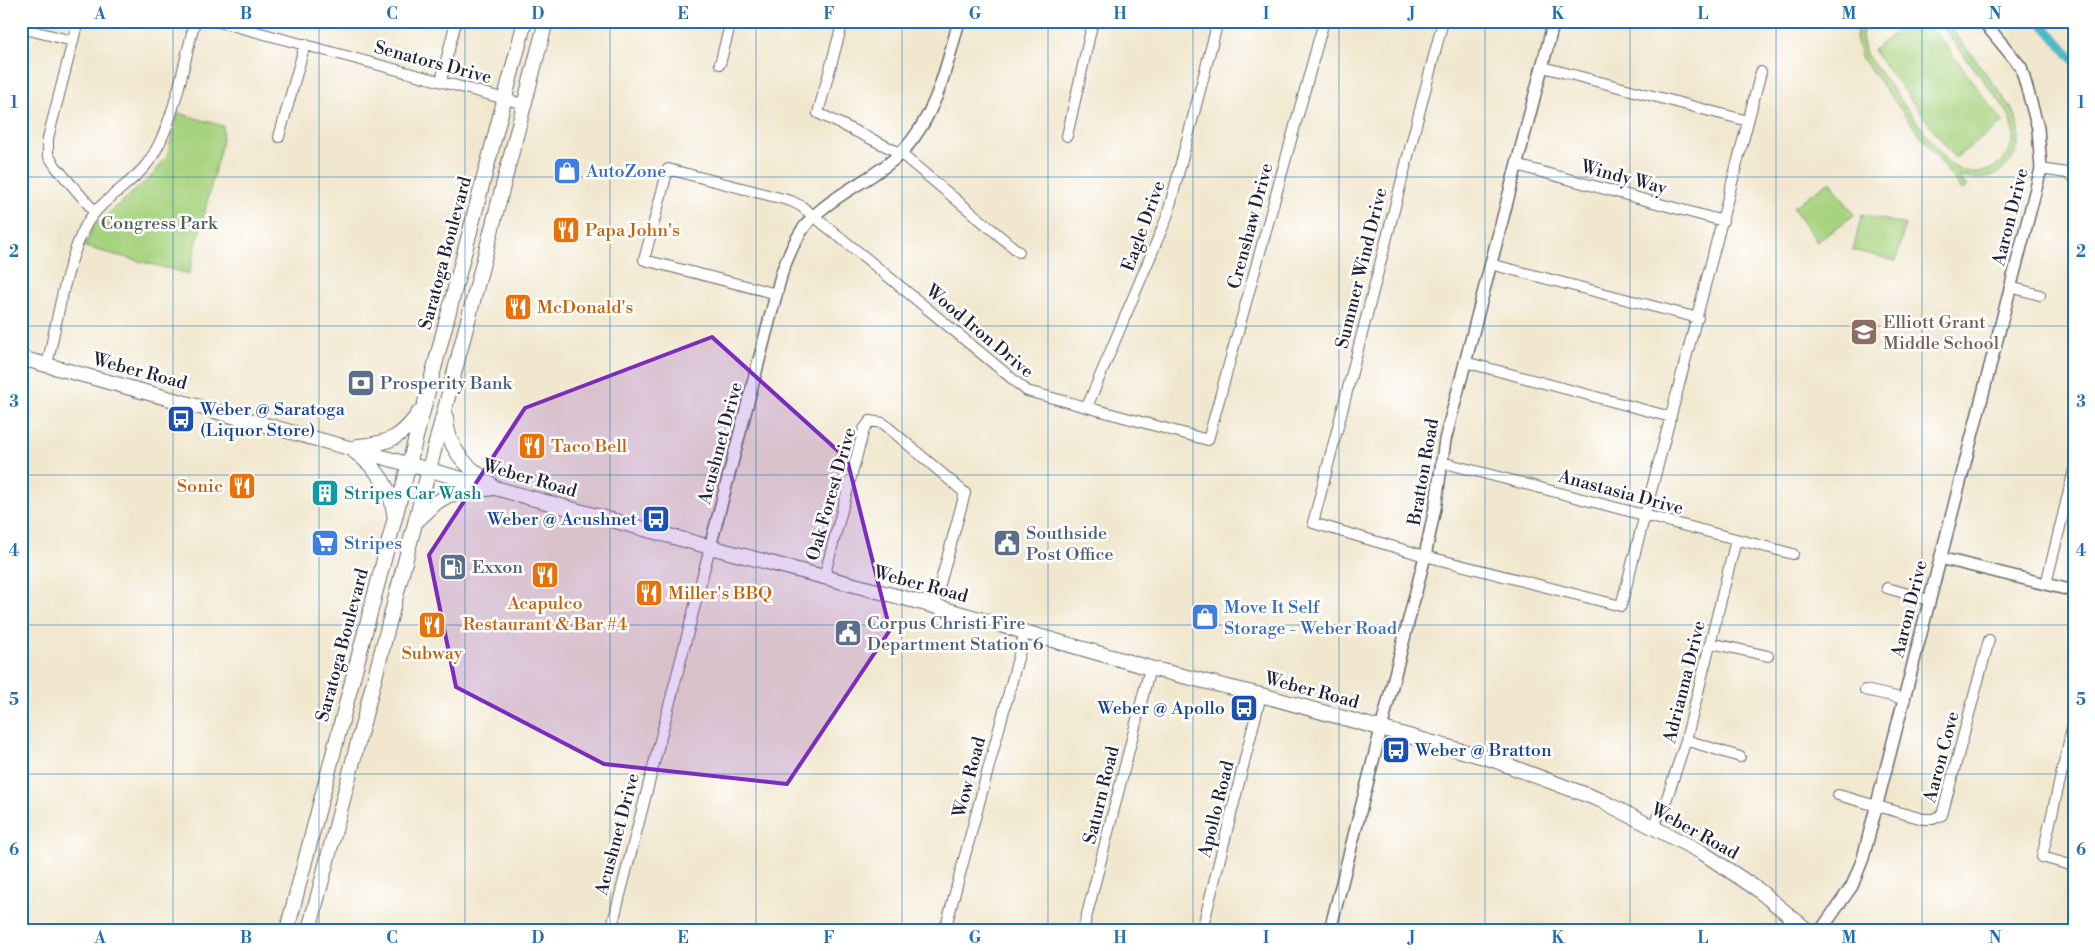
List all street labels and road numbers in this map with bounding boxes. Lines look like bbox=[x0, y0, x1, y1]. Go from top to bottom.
street label: Senators Drive bbox=[372, 36, 494, 89]
street label: Windy Way bbox=[1577, 155, 1670, 200]
street label: Crenshaw Drive bbox=[1223, 161, 1278, 292]
street label: Aaron Drive bbox=[1987, 166, 2034, 269]
street label: Saratoga Boulevard bbox=[414, 173, 477, 332]
street label: Eagle Drive bbox=[1116, 178, 1170, 275]
street label: Summer Wind Drive bbox=[1330, 185, 1393, 351]
street label: Wood Iron Drive bbox=[920, 279, 1038, 383]
street label: Weber Road bbox=[89, 348, 190, 395]
street label: Acushnet Drive bbox=[693, 380, 748, 508]
street label: Bratton Road bbox=[1403, 416, 1444, 528]
street label: Oak Forest Drive bbox=[801, 425, 862, 563]
street label: Weber Road bbox=[479, 454, 580, 503]
street label: Anastasia Drive bbox=[1555, 464, 1686, 520]
street label: Aaron Drive bbox=[1886, 558, 1933, 661]
street label: Weber Road bbox=[870, 561, 971, 608]
street label: Saratoga Boulevard bbox=[311, 565, 374, 724]
street label: Adrianna Drive bbox=[1658, 618, 1711, 747]
street label: Weber Road bbox=[1261, 667, 1362, 714]
street label: Aaron Cove bbox=[1918, 709, 1965, 806]
street label: Wow Road bbox=[947, 733, 991, 821]
street label: Saturn Road bbox=[1078, 743, 1125, 847]
street label: Apollo Road bbox=[1193, 758, 1240, 861]
street label: Acushnet Drive bbox=[590, 771, 645, 899]
street label: Weber Road bbox=[1646, 797, 1743, 865]

